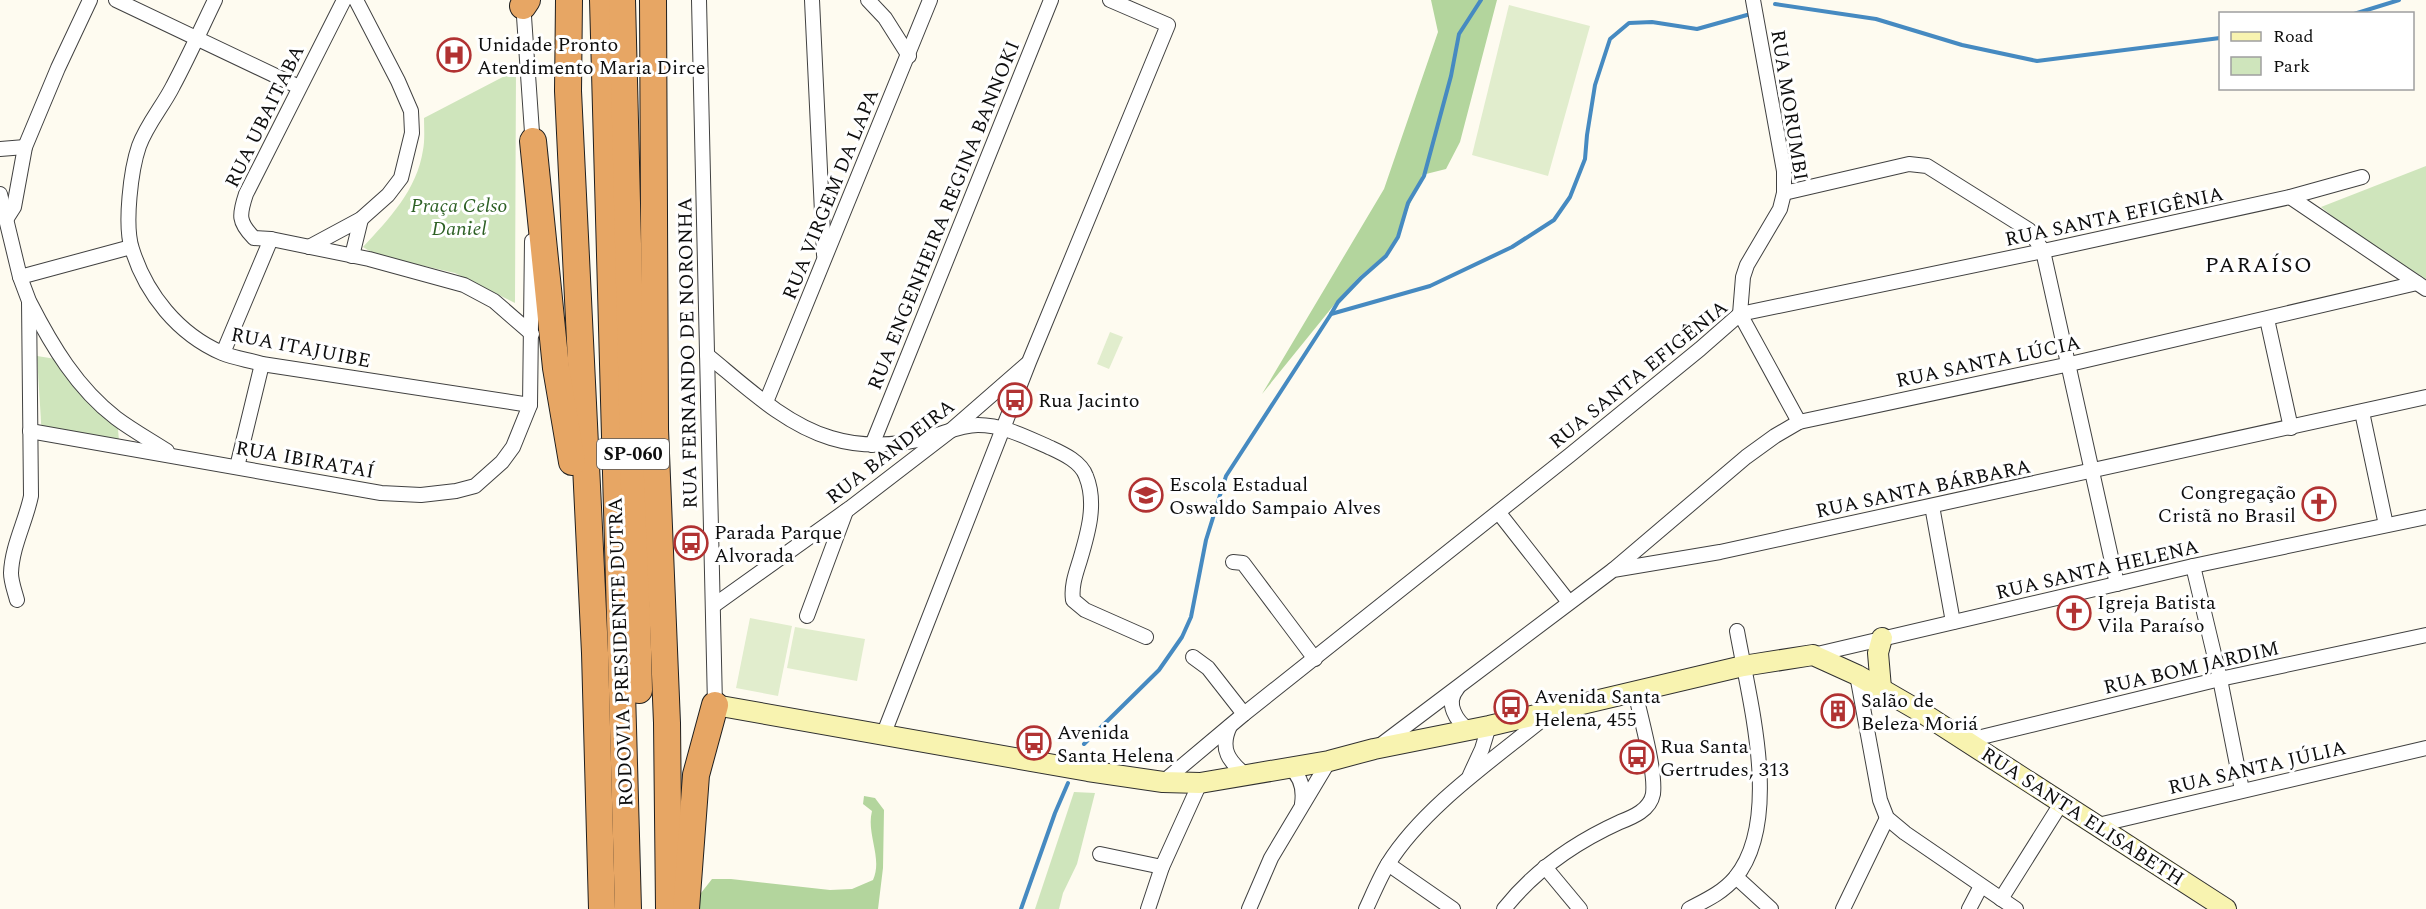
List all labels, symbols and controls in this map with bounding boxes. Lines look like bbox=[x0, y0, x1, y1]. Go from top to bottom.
legend bbox=[2219, 12, 2414, 90]
text: Road bbox=[2273, 23, 2314, 50]
street label: RUA MORUMBI bbox=[1762, 27, 1816, 183]
place label: Unidade Pronto Atendimento Maria Dirce bbox=[477, 30, 706, 83]
street label: RUA ENGENHEIRA REGINA BANNOKI bbox=[860, 36, 1028, 395]
hospital icon: Unidade Pronto Atendimento Maria Dirce bbox=[436, 37, 472, 73]
street label: RUA UBAITABA bbox=[217, 40, 312, 193]
text: Park bbox=[2273, 53, 2310, 80]
street label: RUA VIRGEM DA LAPA bbox=[775, 84, 887, 304]
street label: RUA SANTA EFIGÊNIA bbox=[2002, 179, 2226, 255]
park label: Praça Celso Daniel bbox=[411, 191, 507, 244]
street label: RUA FERNANDO DE NORONHA bbox=[670, 197, 706, 509]
district label: PARAÍSO bbox=[2205, 249, 2313, 282]
street label: RUA SANTA EFIGÊNIA bbox=[1543, 293, 1735, 456]
street label: RUA ITAJUIBE bbox=[228, 320, 373, 376]
street label: RUA SANTA LÚCIA bbox=[1893, 328, 2083, 396]
bus stop icon: Rua Jacinto bbox=[997, 382, 1033, 418]
place label: Rua Jacinto bbox=[1038, 386, 1140, 416]
street label: RUA BANDEIRA bbox=[820, 392, 961, 512]
street label: RUA IBIRATAÍ bbox=[233, 433, 377, 487]
road number: SP-060 bbox=[597, 439, 669, 469]
street label: RUA SANTA BÁRBARA bbox=[1813, 451, 2034, 526]
place label: Escola Estadual Oswaldo Sampaio Alves bbox=[1169, 470, 1381, 523]
school or university icon: Escola Estadual Oswaldo Sampaio Alves bbox=[1128, 477, 1164, 513]
place label: Congregação Cristã no Brasil bbox=[2158, 478, 2296, 531]
church icon: Congregação Cristã no Brasil bbox=[2301, 486, 2337, 522]
street label: RODOVIA PRESIDENTE DUTRA bbox=[601, 497, 641, 807]
place label: Parada Parque Alvorada bbox=[714, 518, 842, 571]
bus stop icon: Parada Parque Alvorada bbox=[673, 525, 709, 561]
street label: RUA SANTA HELENA bbox=[1993, 532, 2202, 608]
place label: Igreja Batista Vila Paraíso bbox=[2097, 588, 2216, 641]
church icon: Igreja Batista Vila Paraíso bbox=[2056, 595, 2092, 631]
street label: RUA BOM JARDIM bbox=[2101, 633, 2282, 703]
place label: Avenida Santa Helena, 455 bbox=[1534, 682, 1661, 735]
place label: Salão de Beleza Moriá bbox=[1861, 686, 1978, 739]
bus stop icon: Avenida Santa Helena, 455 bbox=[1493, 689, 1529, 725]
building icon: Salão de Beleza Moriá bbox=[1820, 693, 1856, 729]
place label: Avenida Santa Helena bbox=[1057, 718, 1174, 771]
bus stop icon: Avenida Santa Helena bbox=[1016, 725, 1052, 761]
place label: Rua Santa Gertrudes, 313 bbox=[1660, 732, 1789, 785]
street label: RUA SANTA JÚLIA bbox=[2165, 733, 2349, 803]
bus stop icon: Rua Santa Gertrudes, 313 bbox=[1619, 739, 1655, 775]
street label: RUA SANTA ELISABETH bbox=[1975, 740, 2190, 894]

